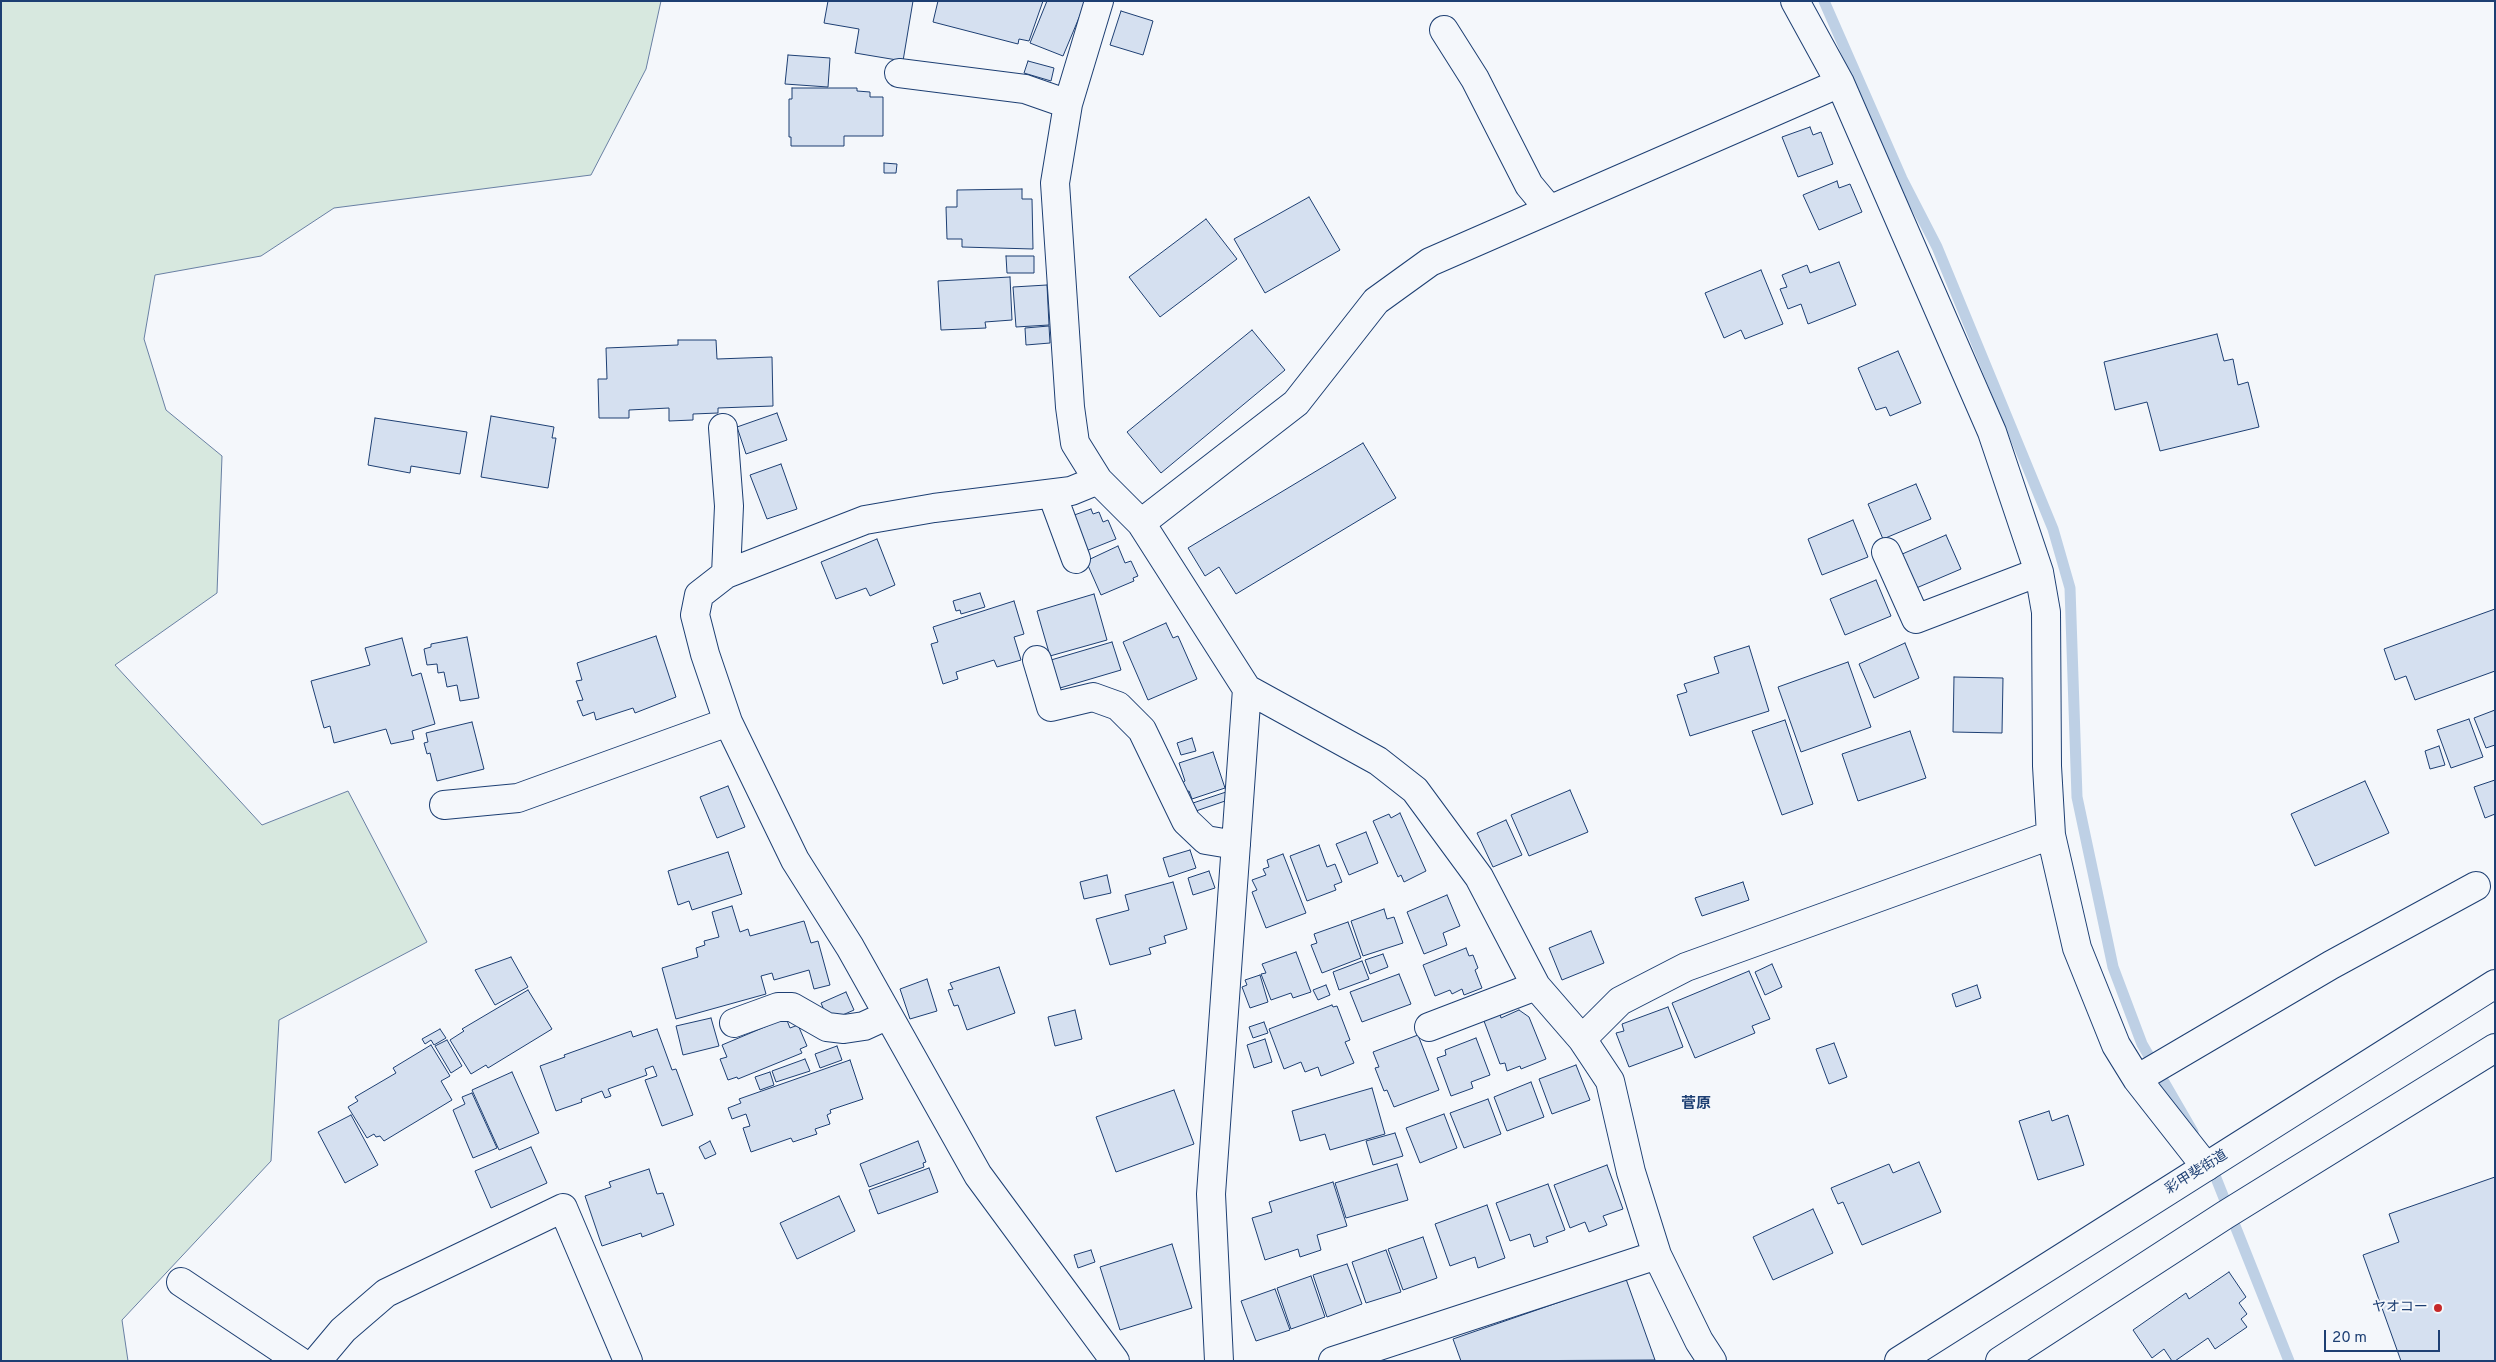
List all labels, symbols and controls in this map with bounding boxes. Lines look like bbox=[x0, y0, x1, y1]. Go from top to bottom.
district label: 菅原 bbox=[1681, 1096, 1711, 1114]
street label: 彩甲斐街道 bbox=[2163, 1147, 2231, 1199]
place label: ヤオコー bbox=[2372, 1300, 2428, 1316]
marker: ヤオコー bbox=[2432, 1302, 2444, 1314]
scale bar bbox=[2326, 1320, 2442, 1352]
text: 20 m bbox=[2332, 1329, 2367, 1348]

